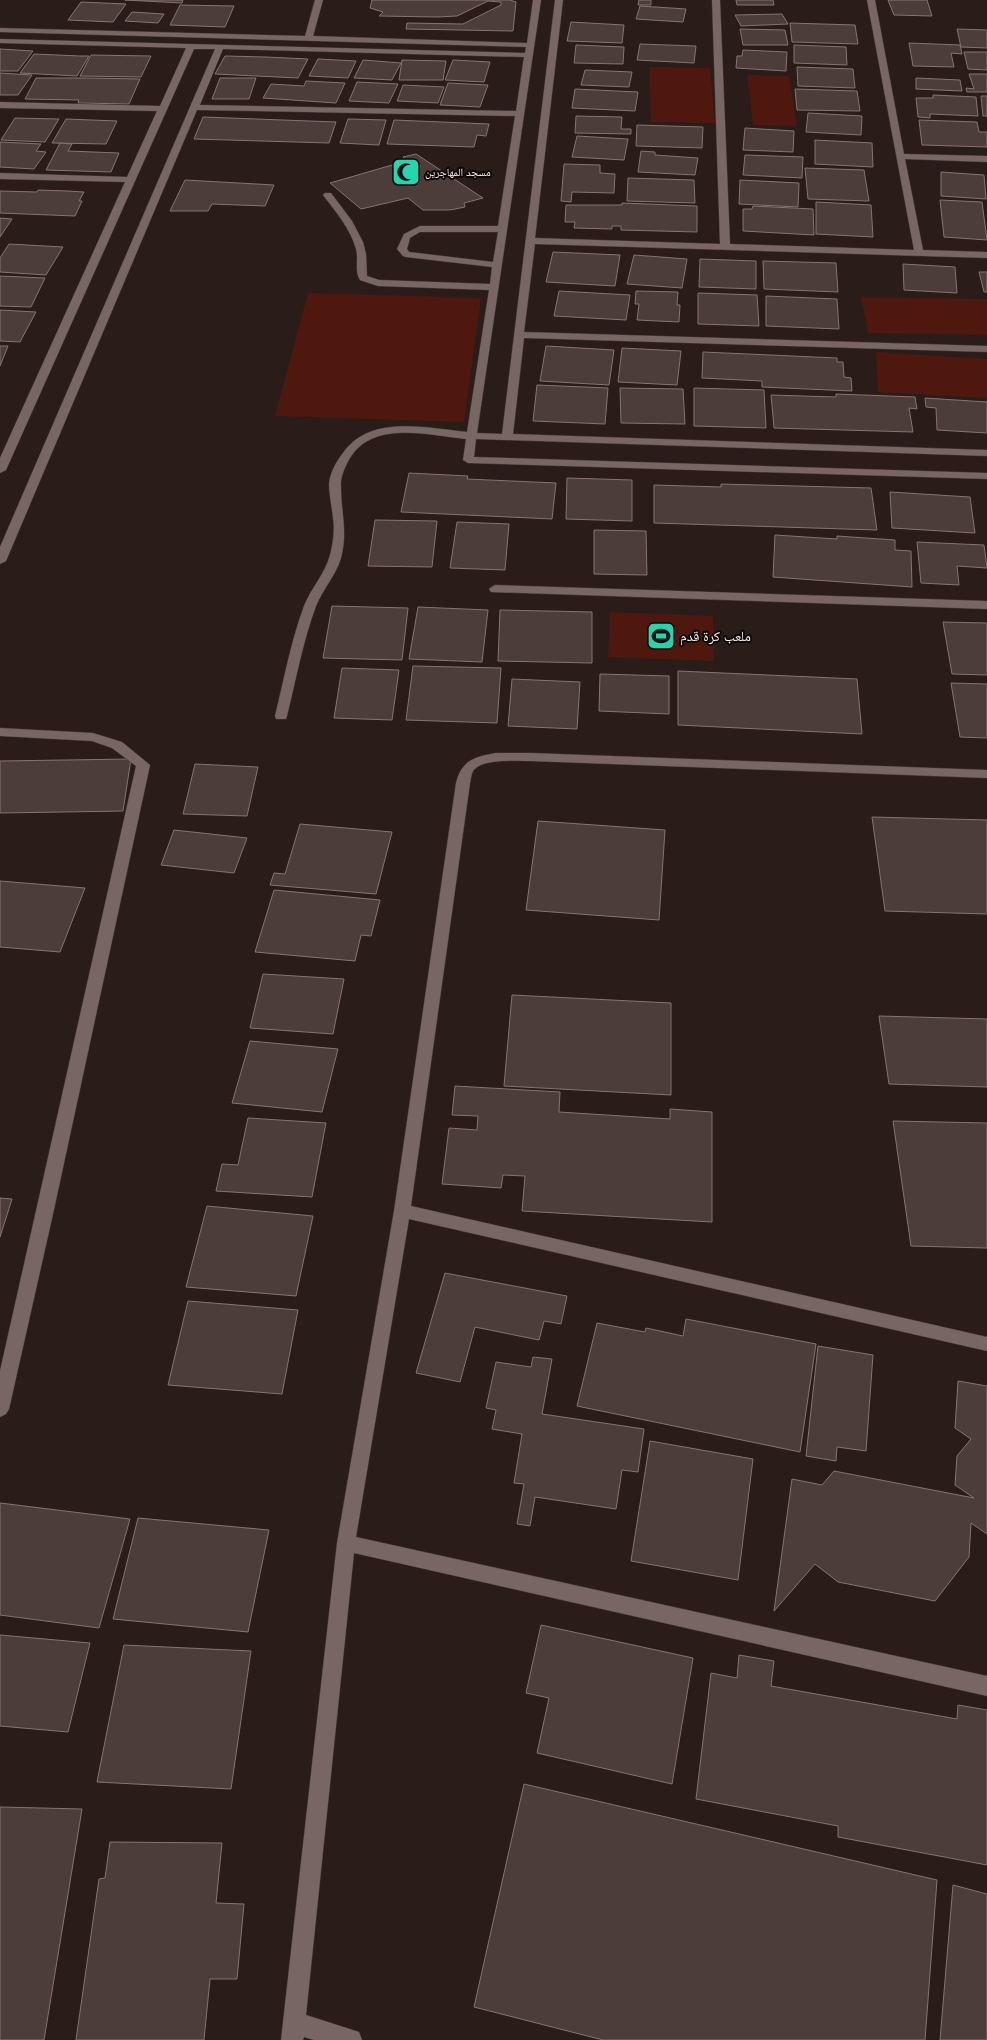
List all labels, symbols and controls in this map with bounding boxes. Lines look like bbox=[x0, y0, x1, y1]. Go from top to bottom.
mosque icon: مسجد المهاجرين bbox=[391, 157, 421, 187]
place label: مسجد المهاجرين bbox=[425, 166, 491, 179]
sports icon: ملعب كرة قدم bbox=[646, 621, 676, 651]
place label: ملعب كرة قدم bbox=[680, 628, 751, 646]

